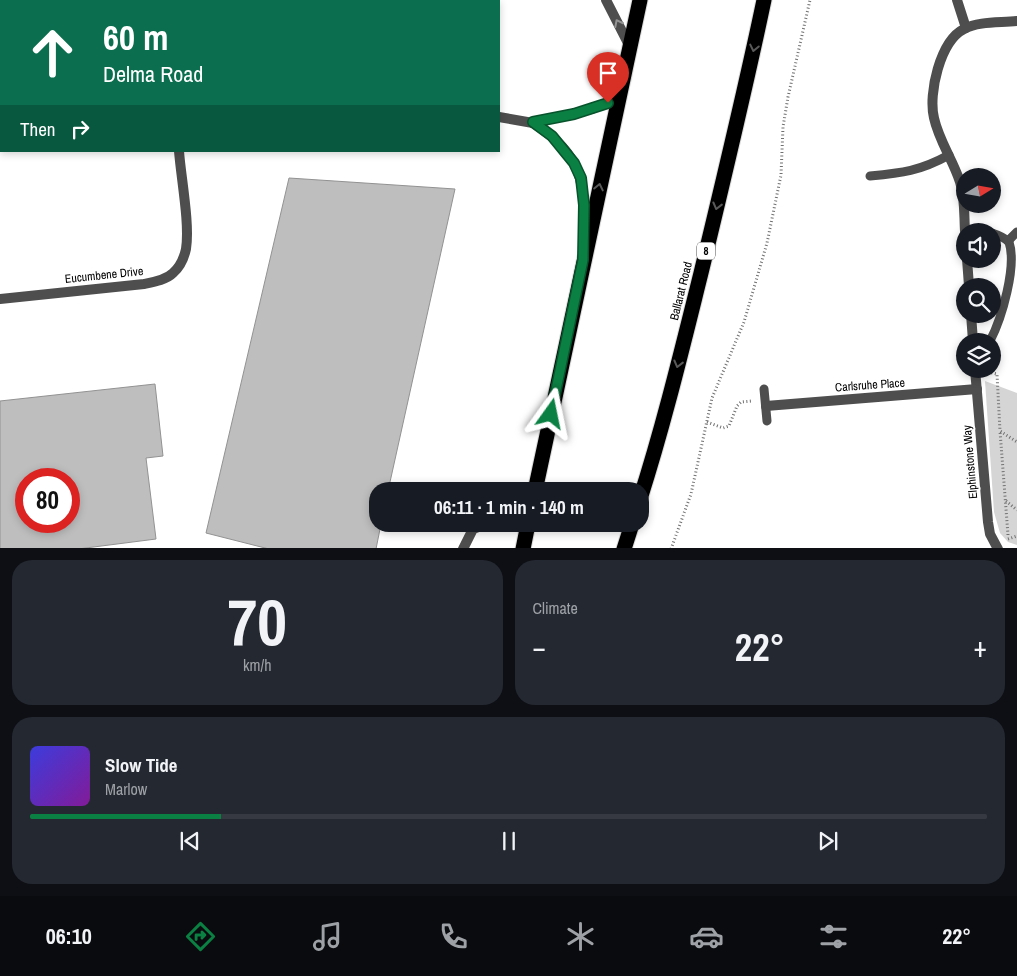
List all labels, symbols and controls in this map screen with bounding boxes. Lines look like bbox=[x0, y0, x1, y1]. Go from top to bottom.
text: 60 m bbox=[103, 14, 168, 61]
one-way arrow bbox=[614, 19, 624, 28]
icon: ahead bbox=[20, 20, 85, 85]
one-way arrow bbox=[749, 43, 759, 52]
pin bbox=[587, 52, 629, 103]
text: Delma Road bbox=[103, 59, 203, 89]
icon: arrive bbox=[594, 59, 622, 87]
icon: right bbox=[66, 115, 94, 143]
text: Then bbox=[20, 116, 56, 142]
north arrow bbox=[956, 168, 1001, 212]
map controls bbox=[956, 168, 1001, 378]
one-way arrow bbox=[593, 182, 604, 191]
one-way arrow bbox=[712, 202, 723, 211]
button: sound bbox=[956, 223, 1001, 268]
road number: 8 bbox=[697, 242, 715, 260]
street label: Ballarat Road bbox=[666, 260, 696, 322]
street label: Eucumbene Drive bbox=[64, 263, 144, 287]
button: search bbox=[956, 278, 1001, 323]
button: layers bbox=[956, 333, 1001, 378]
one-way arrow bbox=[674, 359, 684, 367]
street label: Carlsruhe Place bbox=[835, 375, 905, 395]
position arrow bbox=[524, 387, 576, 439]
street label: Elphinstone Way bbox=[959, 424, 981, 500]
speed limit sign: 80 bbox=[15, 468, 80, 533]
text: 06:11 · 1 min · 140 m bbox=[434, 494, 584, 520]
text: 70 bbox=[228, 578, 287, 665]
text: Climate bbox=[533, 597, 578, 619]
text: 22° bbox=[735, 622, 785, 673]
text: − bbox=[533, 628, 546, 666]
text: + bbox=[974, 628, 987, 666]
text: km/h bbox=[243, 654, 271, 676]
text: Slow Tide bbox=[105, 752, 177, 778]
text: Marlow bbox=[105, 778, 147, 800]
icon: previous bbox=[176, 827, 204, 855]
icon: pause bbox=[495, 827, 523, 855]
icon: next bbox=[814, 827, 842, 855]
icon: directions bbox=[183, 919, 218, 954]
icon: music bbox=[310, 919, 345, 954]
icon: phone bbox=[436, 919, 471, 954]
icon: climate bbox=[563, 919, 598, 954]
icon: car bbox=[689, 919, 724, 954]
icon: filters bbox=[816, 919, 851, 954]
text: 06:10 bbox=[46, 921, 92, 951]
text: 22° bbox=[942, 921, 971, 951]

